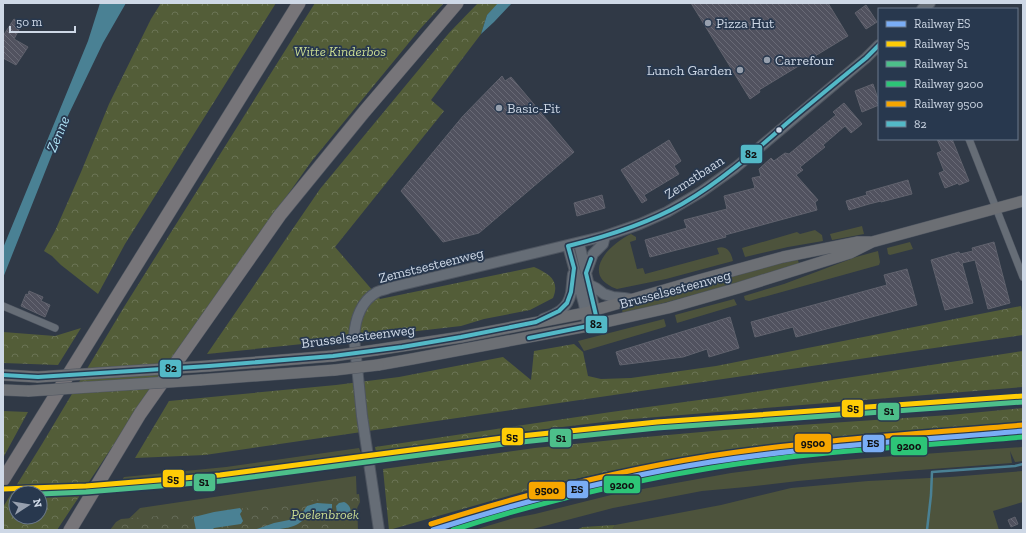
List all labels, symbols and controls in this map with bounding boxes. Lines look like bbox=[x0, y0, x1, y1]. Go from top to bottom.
scale bar bbox=[10, 8, 75, 34]
legend bbox=[878, 8, 1018, 140]
text: 50 m bbox=[16, 15, 43, 29]
place label: Pizza Hut bbox=[716, 15, 775, 32]
text: Railway ES bbox=[914, 17, 970, 31]
marker: Pizza Hut bbox=[703, 18, 713, 28]
text: Railway S5 bbox=[914, 37, 969, 51]
park label: Witte Kinderbos bbox=[294, 43, 386, 60]
place label: Carrefour bbox=[775, 52, 835, 69]
marker: Carrefour bbox=[762, 55, 772, 65]
text: Railway S1 bbox=[914, 57, 968, 71]
place label: Lunch Garden bbox=[647, 62, 732, 79]
marker: Lunch Garden bbox=[735, 65, 745, 75]
text: Railway 9200 bbox=[914, 77, 983, 91]
text: Railway 9500 bbox=[914, 97, 983, 111]
place label: Basic-Fit bbox=[507, 100, 561, 117]
marker: Basic-Fit bbox=[494, 103, 504, 113]
water label: Zenne bbox=[42, 113, 74, 155]
text: 82 bbox=[914, 117, 927, 131]
unlabelled marker bbox=[774, 125, 784, 135]
line badge: 82 bbox=[740, 144, 763, 164]
text: 82 bbox=[745, 148, 757, 161]
street label: Zemstbaan bbox=[662, 152, 727, 203]
street label: Zemstsesteenweg bbox=[377, 244, 486, 287]
street label: Brusselsesteenweg bbox=[618, 266, 733, 313]
line badge: 82 bbox=[585, 315, 608, 334]
text: 82 bbox=[590, 318, 602, 331]
street label: Brusselsesteenweg bbox=[300, 321, 416, 352]
line badge: 82 bbox=[159, 359, 182, 378]
text: 82 bbox=[165, 362, 177, 375]
line badge: S5 bbox=[841, 399, 864, 418]
text: S5 bbox=[847, 402, 859, 415]
line badge: S1 bbox=[877, 402, 900, 421]
text: S1 bbox=[884, 405, 895, 418]
line badge: S5 bbox=[501, 427, 524, 446]
line badge: S1 bbox=[549, 428, 572, 448]
text: S5 bbox=[506, 431, 518, 444]
text: S1 bbox=[556, 432, 567, 445]
line badge: 9500 bbox=[794, 433, 832, 453]
line badge: ES bbox=[862, 434, 885, 453]
line badge: 9200 bbox=[890, 436, 928, 456]
text: 9500 bbox=[801, 437, 825, 450]
text: ES bbox=[867, 437, 879, 450]
text: 9200 bbox=[897, 440, 921, 453]
line badge: S5 bbox=[162, 469, 185, 488]
text: S5 bbox=[167, 473, 179, 486]
line badge: S1 bbox=[193, 473, 216, 492]
line badge: 9200 bbox=[603, 475, 641, 494]
text: S1 bbox=[199, 476, 210, 489]
text: 9200 bbox=[610, 479, 634, 492]
line badge: ES bbox=[566, 480, 589, 499]
line badge: 9500 bbox=[528, 481, 566, 500]
text: ES bbox=[571, 483, 583, 496]
text: 9500 bbox=[535, 484, 559, 497]
north arrow bbox=[8, 485, 48, 525]
text: N bbox=[30, 498, 45, 509]
park label: Poelenbroek bbox=[291, 506, 359, 523]

